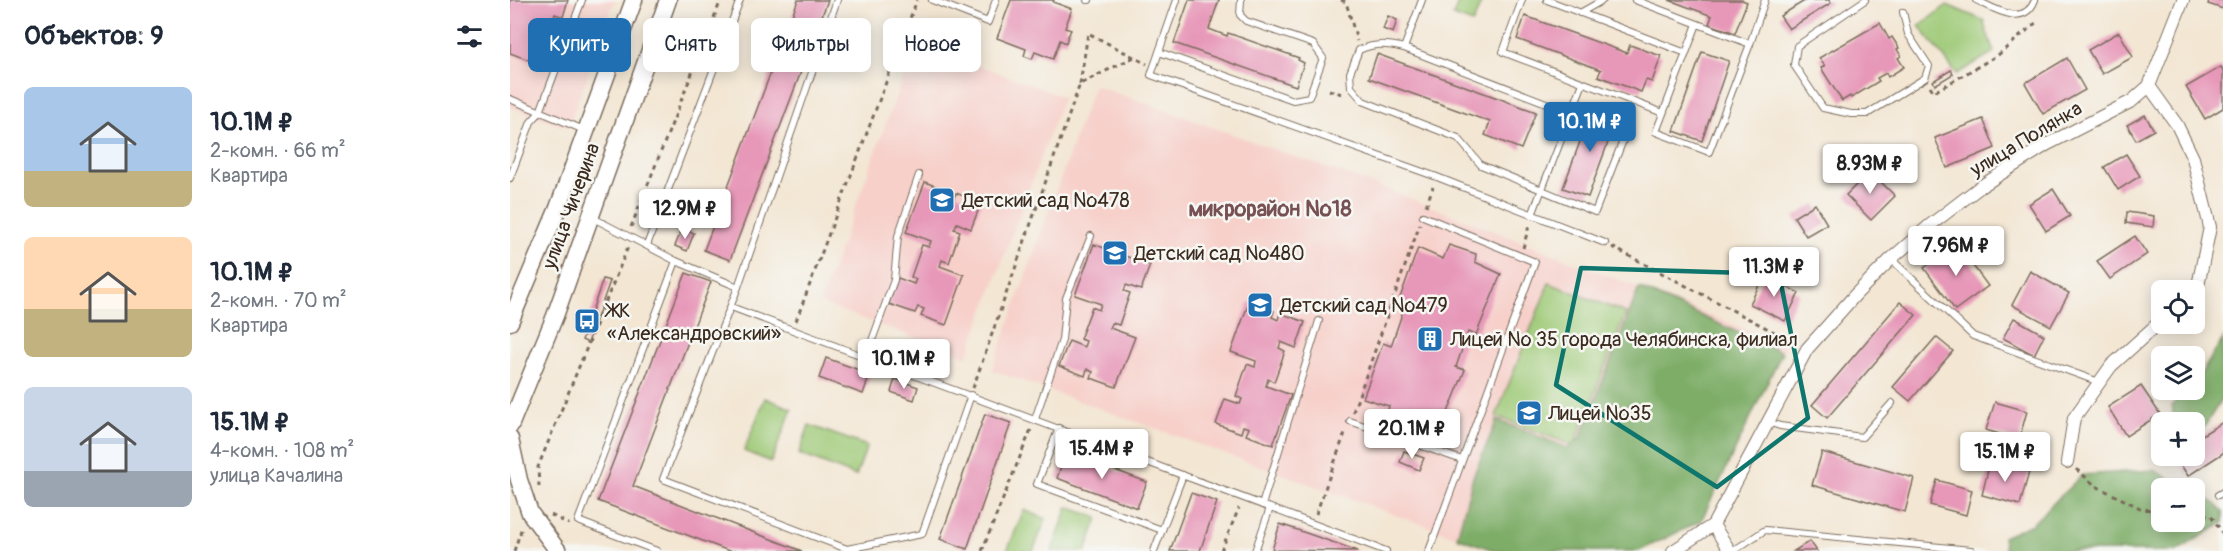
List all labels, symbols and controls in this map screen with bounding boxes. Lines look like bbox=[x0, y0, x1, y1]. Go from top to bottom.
chip: Купить bbox=[528, 18, 631, 72]
chip: Снять bbox=[643, 18, 739, 72]
chip: Фильтры bbox=[751, 18, 871, 72]
chip: Новое bbox=[883, 18, 981, 72]
text: Объектов: 9 bbox=[24, 20, 164, 52]
icon: filters bbox=[453, 20, 486, 53]
street label: улица Полянка bbox=[1965, 96, 2087, 183]
pin: 10.1M ₽ bbox=[1535, 102, 1645, 153]
text: 10.1M ₽ bbox=[210, 106, 294, 138]
text: 10.1M ₽ bbox=[1558, 109, 1622, 134]
icon: home bbox=[72, 111, 144, 183]
text: 2-комн. · 66 m² bbox=[210, 138, 346, 163]
street label: улица Чичерина bbox=[536, 139, 605, 274]
pin: 8.93M ₽ bbox=[1815, 144, 1925, 195]
text: 8.93M ₽ bbox=[1837, 151, 1903, 176]
text: Квартира bbox=[210, 163, 288, 188]
school or university icon: Детский сад №478 bbox=[927, 185, 957, 215]
place label: Детский сад №478 bbox=[961, 188, 1130, 213]
pin: 12.9M ₽ bbox=[630, 189, 740, 240]
district label: микрорайон №18 bbox=[1189, 195, 1351, 223]
text: 12.9M ₽ bbox=[653, 196, 717, 221]
pin: 7.96M ₽ bbox=[1901, 226, 2011, 277]
text: 7.96M ₽ bbox=[1922, 233, 1990, 258]
school or university icon: Детский сад №480 bbox=[1100, 238, 1130, 268]
place label: Детский сад №480 bbox=[1133, 241, 1305, 266]
pin: 11.3M ₽ bbox=[1719, 247, 1829, 298]
text: 11.3M ₽ bbox=[1743, 254, 1805, 279]
text: 10.1M ₽ bbox=[210, 256, 294, 288]
icon: home bbox=[72, 261, 144, 333]
map controls bbox=[2151, 280, 2205, 532]
button: locate bbox=[2151, 280, 2205, 334]
text: 2-комн. · 70 m² bbox=[210, 288, 347, 313]
school or university icon: Детский сад №479 bbox=[1245, 290, 1275, 320]
place label: Детский сад №479 bbox=[1279, 293, 1448, 318]
place label: ЖК «Александровский» bbox=[604, 298, 781, 346]
bus stop icon: ЖК «Александровский» bbox=[572, 306, 602, 336]
text: Квартира bbox=[210, 313, 288, 338]
building icon: Лицей № 35 города Челябинска, филиал bbox=[1415, 324, 1445, 354]
place label: Лицей № 35 города Челябинска, филиал bbox=[1449, 327, 1798, 352]
pin: 10.1M ₽ bbox=[849, 339, 959, 390]
text: 10.1M ₽ bbox=[872, 346, 936, 371]
button: layers bbox=[2151, 346, 2205, 400]
school or university icon: Лицей №35 bbox=[1514, 398, 1544, 428]
place label: Лицей №35 bbox=[1547, 401, 1652, 426]
text: 15.1M ₽ bbox=[210, 406, 290, 438]
pin: 20.1M ₽ bbox=[1357, 409, 1467, 460]
icon: home bbox=[72, 411, 144, 483]
button: + bbox=[2151, 412, 2205, 466]
text: 20.1M ₽ bbox=[1378, 416, 1446, 441]
pin: 15.4M ₽ bbox=[1047, 429, 1157, 480]
pin: 15.1M ₽ bbox=[1950, 432, 2060, 483]
text: 15.4M ₽ bbox=[1069, 436, 1135, 461]
text: 4-комн. · 108 m² bbox=[210, 438, 354, 463]
text: 15.1M ₽ bbox=[1974, 439, 2036, 464]
text: улица Качалина bbox=[210, 463, 343, 488]
button: − bbox=[2151, 478, 2205, 532]

